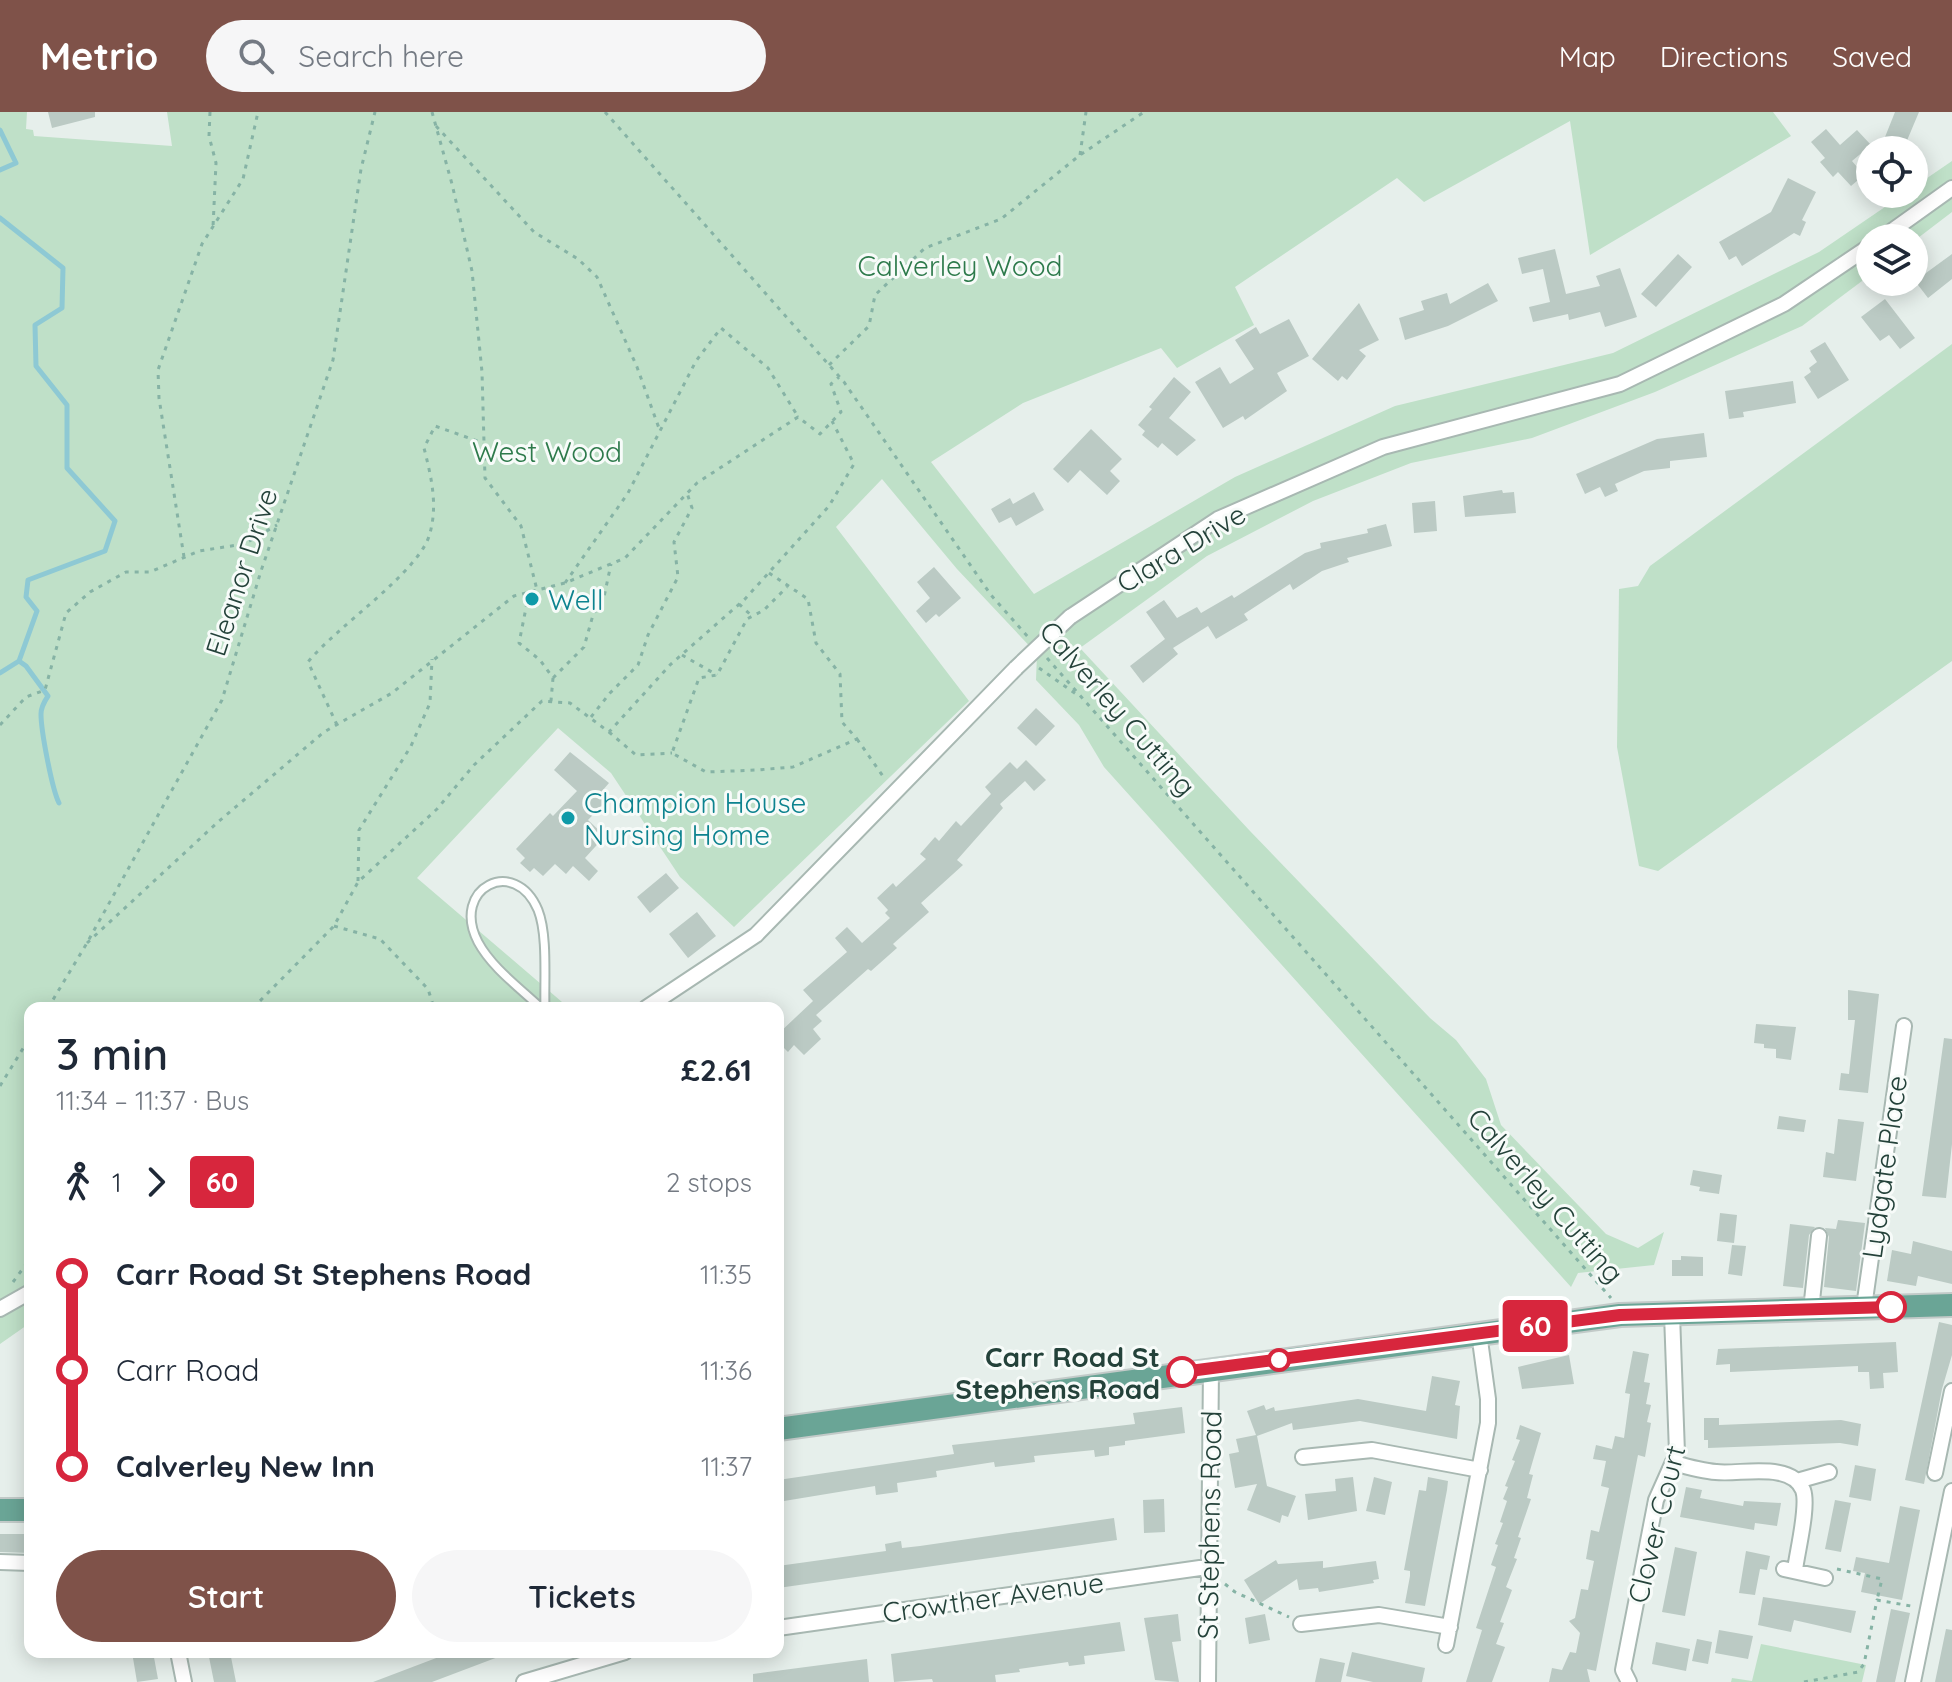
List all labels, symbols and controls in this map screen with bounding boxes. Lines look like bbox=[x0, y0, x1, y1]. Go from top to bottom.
search box bbox=[206, 20, 766, 92]
text: Metrio bbox=[40, 32, 158, 80]
icon: search bbox=[234, 34, 278, 78]
text: Search here bbox=[298, 37, 464, 75]
text: Map bbox=[1559, 39, 1616, 74]
text: Directions bbox=[1660, 39, 1788, 74]
text: Saved bbox=[1832, 39, 1912, 74]
map controls bbox=[1856, 136, 1928, 296]
button: locate bbox=[1856, 136, 1928, 208]
button: layers bbox=[1856, 224, 1928, 296]
park label: Calverley Wood bbox=[857, 248, 1063, 283]
park label: West Wood bbox=[472, 434, 622, 469]
street label: Eleanor Drive bbox=[197, 484, 285, 660]
street label: Clara Drive bbox=[1110, 496, 1252, 600]
place label: Well bbox=[548, 582, 603, 617]
marker: Well bbox=[523, 590, 541, 608]
street label: Calverley Cutting bbox=[1032, 613, 1204, 803]
place label: Champion House Nursing Home bbox=[584, 785, 806, 852]
marker: Champion House Nursing Home bbox=[559, 809, 577, 827]
text: 3 min bbox=[56, 1026, 168, 1081]
text: £2.61 bbox=[681, 1051, 752, 1089]
street label: Lydgate Place bbox=[1854, 1073, 1914, 1261]
text: 11:34 – 11:37 · Bus bbox=[56, 1084, 249, 1117]
street label: Calverley Cutting bbox=[1460, 1100, 1632, 1290]
icon: walk bbox=[56, 1160, 100, 1204]
icon: forward bbox=[134, 1160, 178, 1204]
text: 60 bbox=[206, 1164, 238, 1199]
text: 1 bbox=[112, 1166, 122, 1199]
text: 2 stops bbox=[666, 1166, 752, 1199]
text: Carr Road St Stephens Road bbox=[116, 1255, 531, 1293]
text: 11:35 bbox=[700, 1258, 752, 1291]
unlabelled marker bbox=[1876, 1292, 1906, 1322]
line badge: 60 bbox=[1499, 1300, 1571, 1352]
text: 60 bbox=[1519, 1308, 1551, 1343]
place label: Carr Road St Stephens Road bbox=[955, 1339, 1160, 1406]
unlabelled marker bbox=[1268, 1349, 1290, 1371]
text: Carr Road bbox=[116, 1351, 260, 1389]
text: 11:36 bbox=[700, 1354, 752, 1387]
marker: Carr Road St Stephens Road bbox=[1167, 1357, 1197, 1387]
street label: St Stephens Road bbox=[1190, 1410, 1228, 1640]
street label: Clover Court bbox=[1619, 1441, 1693, 1607]
text: Calverley New Inn bbox=[116, 1447, 375, 1485]
text: 11:37 bbox=[701, 1450, 752, 1483]
button: Start bbox=[56, 1550, 396, 1642]
button: Tickets bbox=[412, 1550, 752, 1642]
street label: Crowther Avenue bbox=[880, 1564, 1106, 1630]

